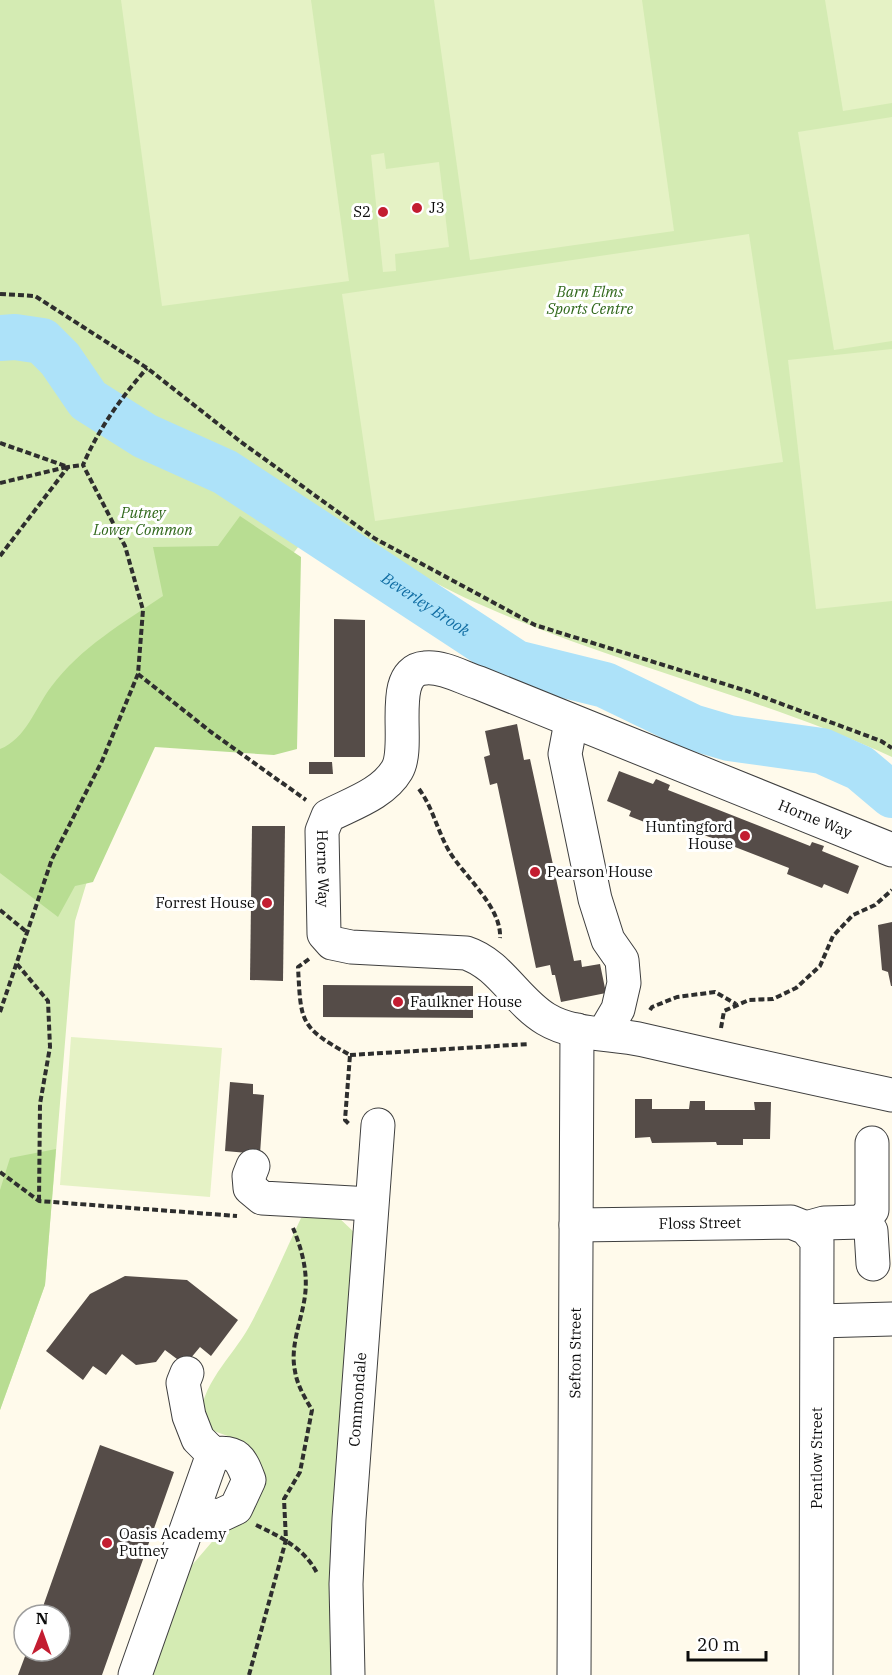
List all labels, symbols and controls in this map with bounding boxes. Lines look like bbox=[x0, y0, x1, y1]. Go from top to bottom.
place label: J3 bbox=[429, 198, 445, 217]
marker: J3 bbox=[410, 201, 424, 215]
place label: S2 bbox=[353, 202, 371, 221]
marker: S2 bbox=[376, 205, 390, 219]
park label: Barn Elms Sports Centre bbox=[546, 282, 633, 318]
park label: Putney Lower Common bbox=[92, 503, 193, 539]
water label: Beverley Brook bbox=[377, 567, 474, 640]
street label: Horne Way bbox=[776, 795, 855, 842]
place label: Huntingford House bbox=[645, 817, 733, 853]
marker: Huntingford House bbox=[738, 829, 752, 843]
street label: Horne Way bbox=[313, 830, 333, 908]
place label: Pearson House bbox=[547, 862, 653, 881]
marker: Pearson House bbox=[528, 865, 542, 879]
place label: Forrest House bbox=[156, 893, 255, 912]
marker: Forrest House bbox=[260, 896, 274, 910]
place label: Faulkner House bbox=[410, 992, 522, 1011]
marker: Faulkner House bbox=[391, 995, 405, 1009]
street label: Floss Street bbox=[659, 1213, 741, 1233]
street label: Sefton Street bbox=[565, 1307, 585, 1399]
street label: Commondale bbox=[344, 1352, 370, 1447]
street label: Pentlow Street bbox=[807, 1407, 826, 1509]
place label: Oasis Academy Putney bbox=[119, 1524, 226, 1560]
marker: Oasis Academy Putney bbox=[100, 1536, 114, 1550]
north arrow bbox=[12, 1603, 72, 1663]
text: N bbox=[36, 1608, 49, 1628]
scale bar bbox=[688, 1624, 766, 1662]
text: 20 m bbox=[697, 1633, 740, 1656]

